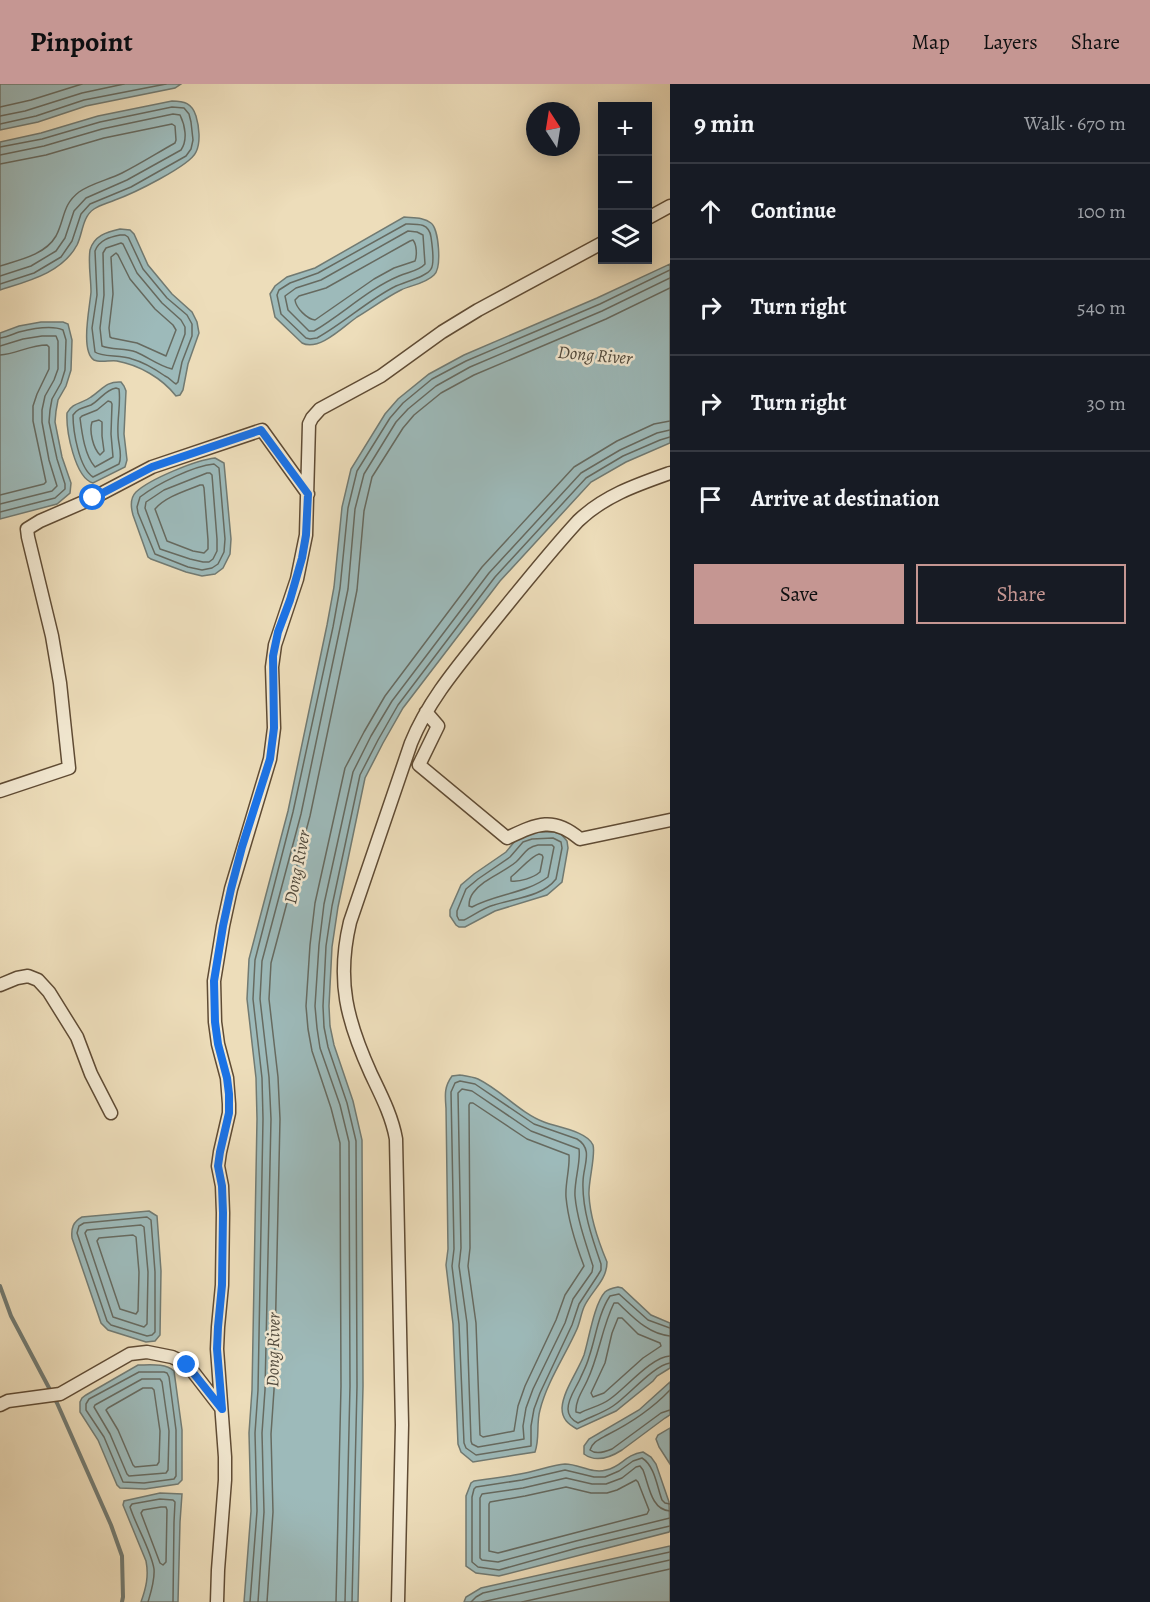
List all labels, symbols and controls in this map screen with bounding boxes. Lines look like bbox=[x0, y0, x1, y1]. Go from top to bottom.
text: Pinpoint bbox=[30, 23, 133, 61]
text: Map bbox=[911, 28, 950, 56]
text: Layers bbox=[983, 28, 1038, 56]
text: Share bbox=[1071, 28, 1120, 56]
north arrow bbox=[526, 102, 580, 156]
map controls bbox=[598, 102, 652, 264]
button: + bbox=[598, 102, 652, 156]
text: 9 min bbox=[694, 106, 755, 141]
text: Walk · 670 m bbox=[1024, 110, 1126, 137]
button: − bbox=[598, 156, 652, 210]
icon: ahead bbox=[694, 195, 727, 228]
text: Continue bbox=[751, 196, 836, 226]
text: 100 m bbox=[1077, 198, 1126, 225]
button: layers bbox=[598, 210, 652, 264]
icon: right bbox=[694, 291, 727, 324]
text: Turn right bbox=[751, 292, 847, 322]
text: 540 m bbox=[1077, 294, 1126, 321]
water label: Dong River bbox=[557, 340, 634, 370]
icon: right bbox=[694, 387, 727, 420]
text: Turn right bbox=[751, 388, 847, 418]
text: 30 m bbox=[1086, 390, 1126, 417]
icon: arrive bbox=[694, 483, 727, 516]
route start bbox=[79, 484, 105, 510]
text: Arrive at destination bbox=[751, 484, 940, 514]
button: Save bbox=[694, 564, 904, 624]
button: Share bbox=[916, 564, 1126, 624]
water label: Dong River bbox=[278, 827, 316, 906]
water label: Dong River bbox=[260, 1312, 286, 1387]
route end bbox=[173, 1351, 199, 1377]

